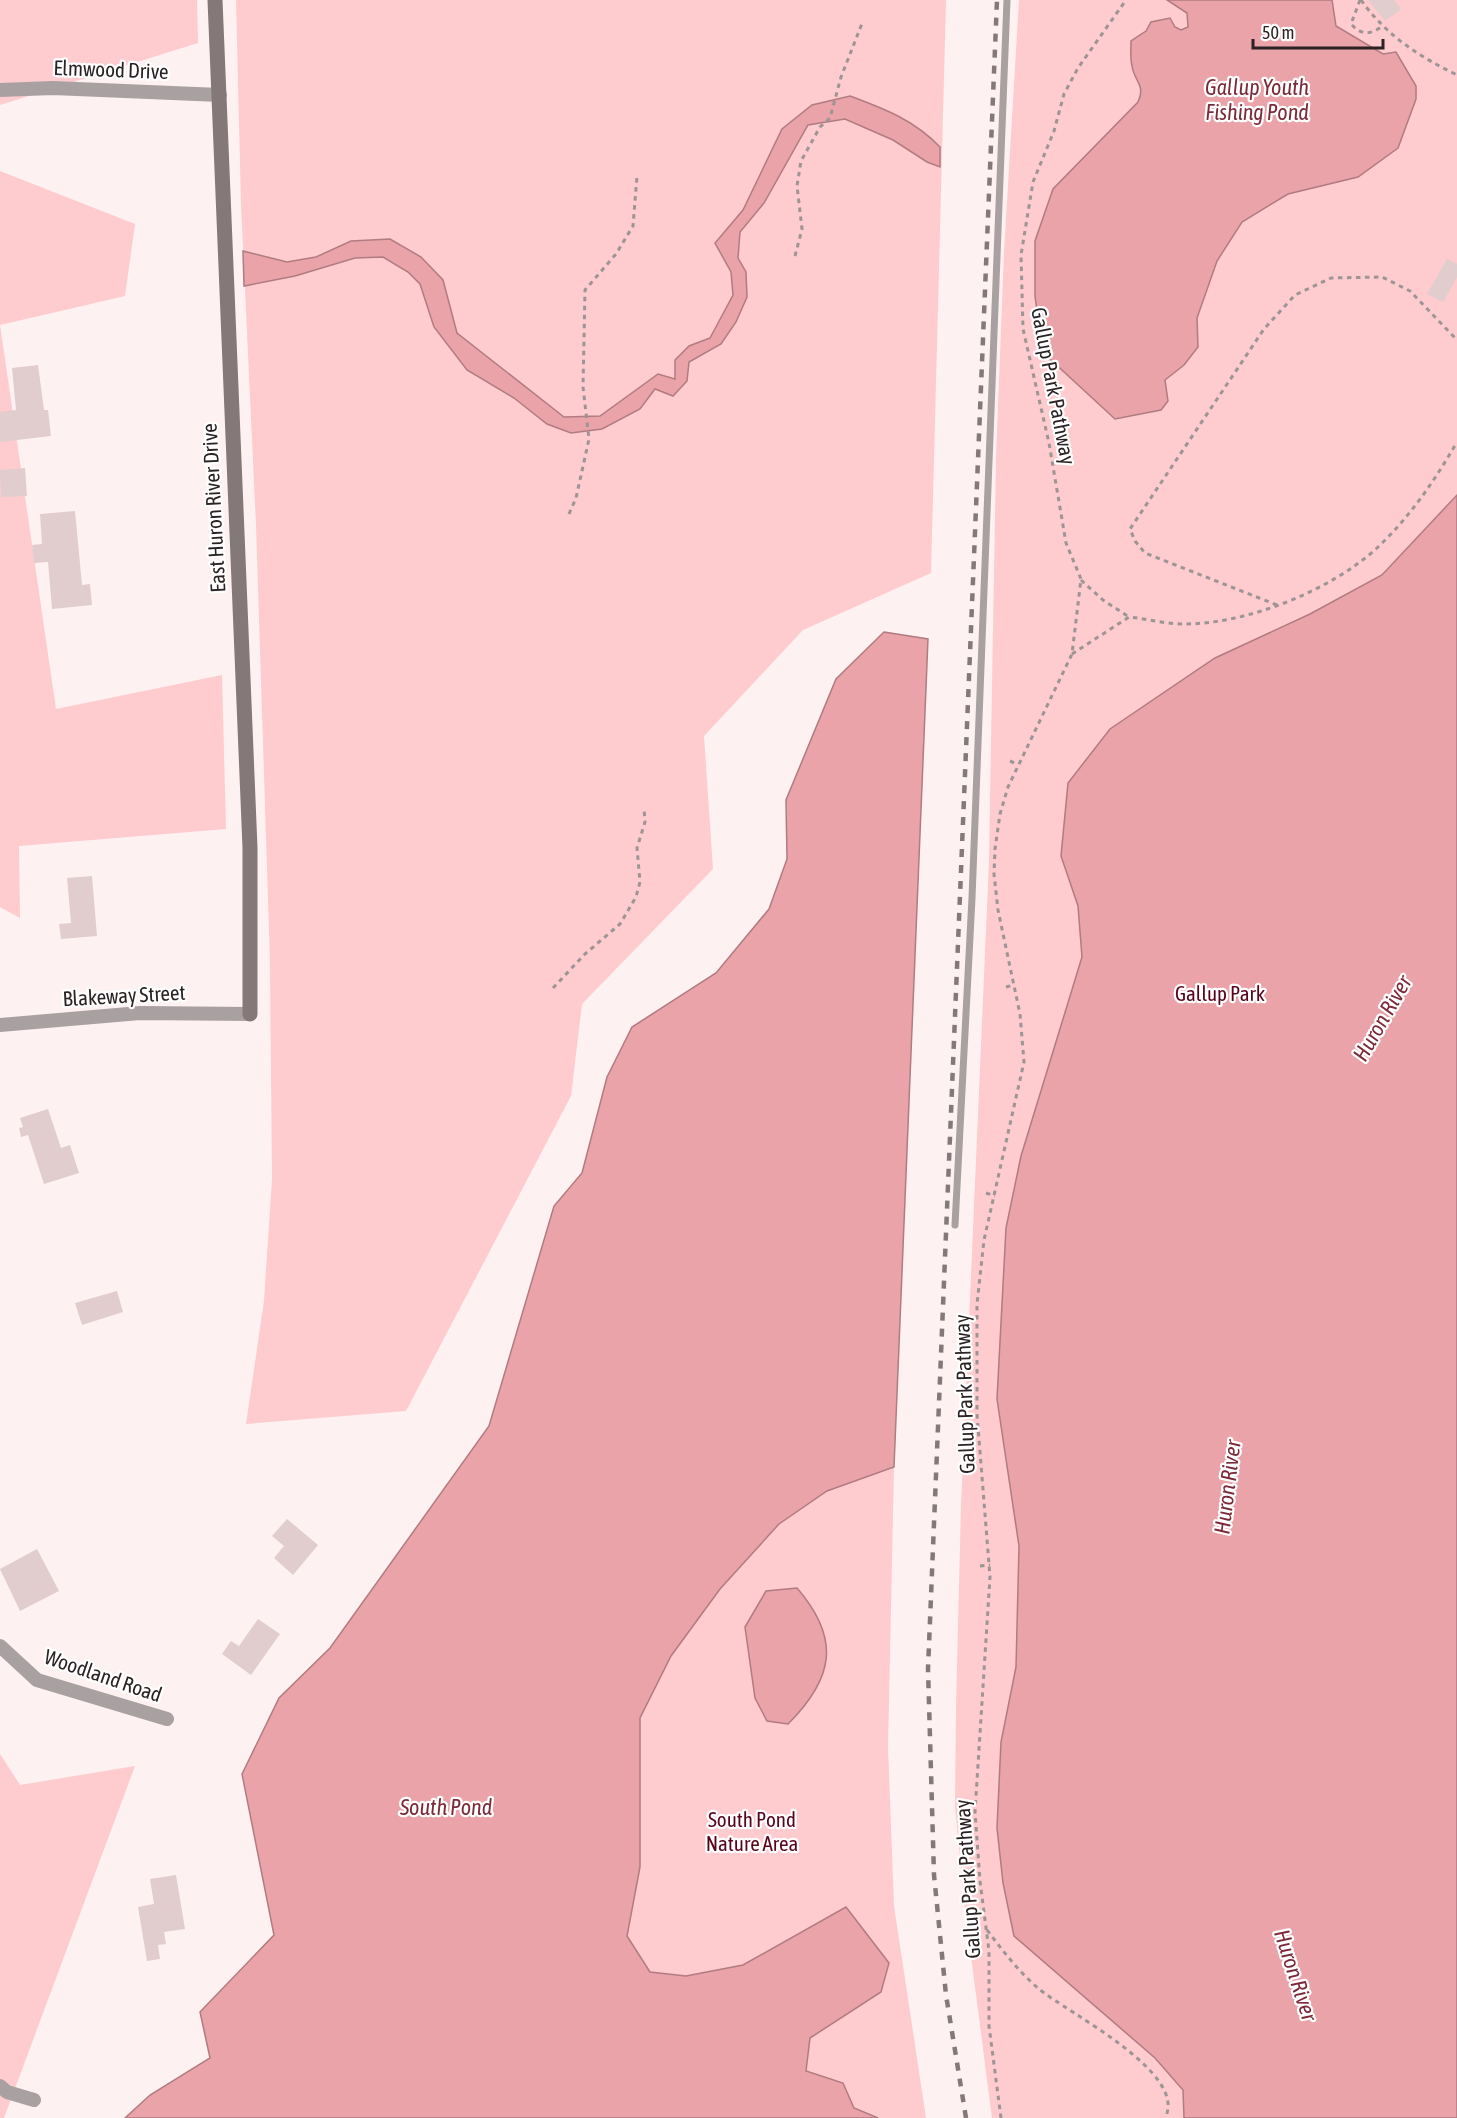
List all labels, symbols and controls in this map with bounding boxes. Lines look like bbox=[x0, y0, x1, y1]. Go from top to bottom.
scale bar bbox=[1253, 12, 1384, 50]
text: 50 m bbox=[1262, 22, 1294, 43]
street label: Elmwood Drive bbox=[53, 55, 169, 83]
water label: Gallup Youth Fishing Pond bbox=[1205, 74, 1309, 125]
street label: Gallup Park Pathway bbox=[1027, 305, 1081, 467]
street label: East Huron River Drive bbox=[197, 423, 229, 593]
water label: Huron River bbox=[1347, 969, 1418, 1065]
street label: Blakeway Street bbox=[62, 980, 186, 1010]
park label: Gallup Park bbox=[1175, 981, 1265, 1005]
street label: Gallup Park Pathway bbox=[949, 1314, 979, 1474]
water label: Huron River bbox=[1208, 1437, 1246, 1536]
street label: Woodland Road bbox=[41, 1644, 165, 1706]
water label: South Pond bbox=[399, 1794, 492, 1820]
street label: Gallup Park Pathway bbox=[949, 1798, 985, 1959]
park label: South Pond Nature Area bbox=[706, 1807, 798, 1855]
water label: Huron River bbox=[1269, 1926, 1323, 2025]

